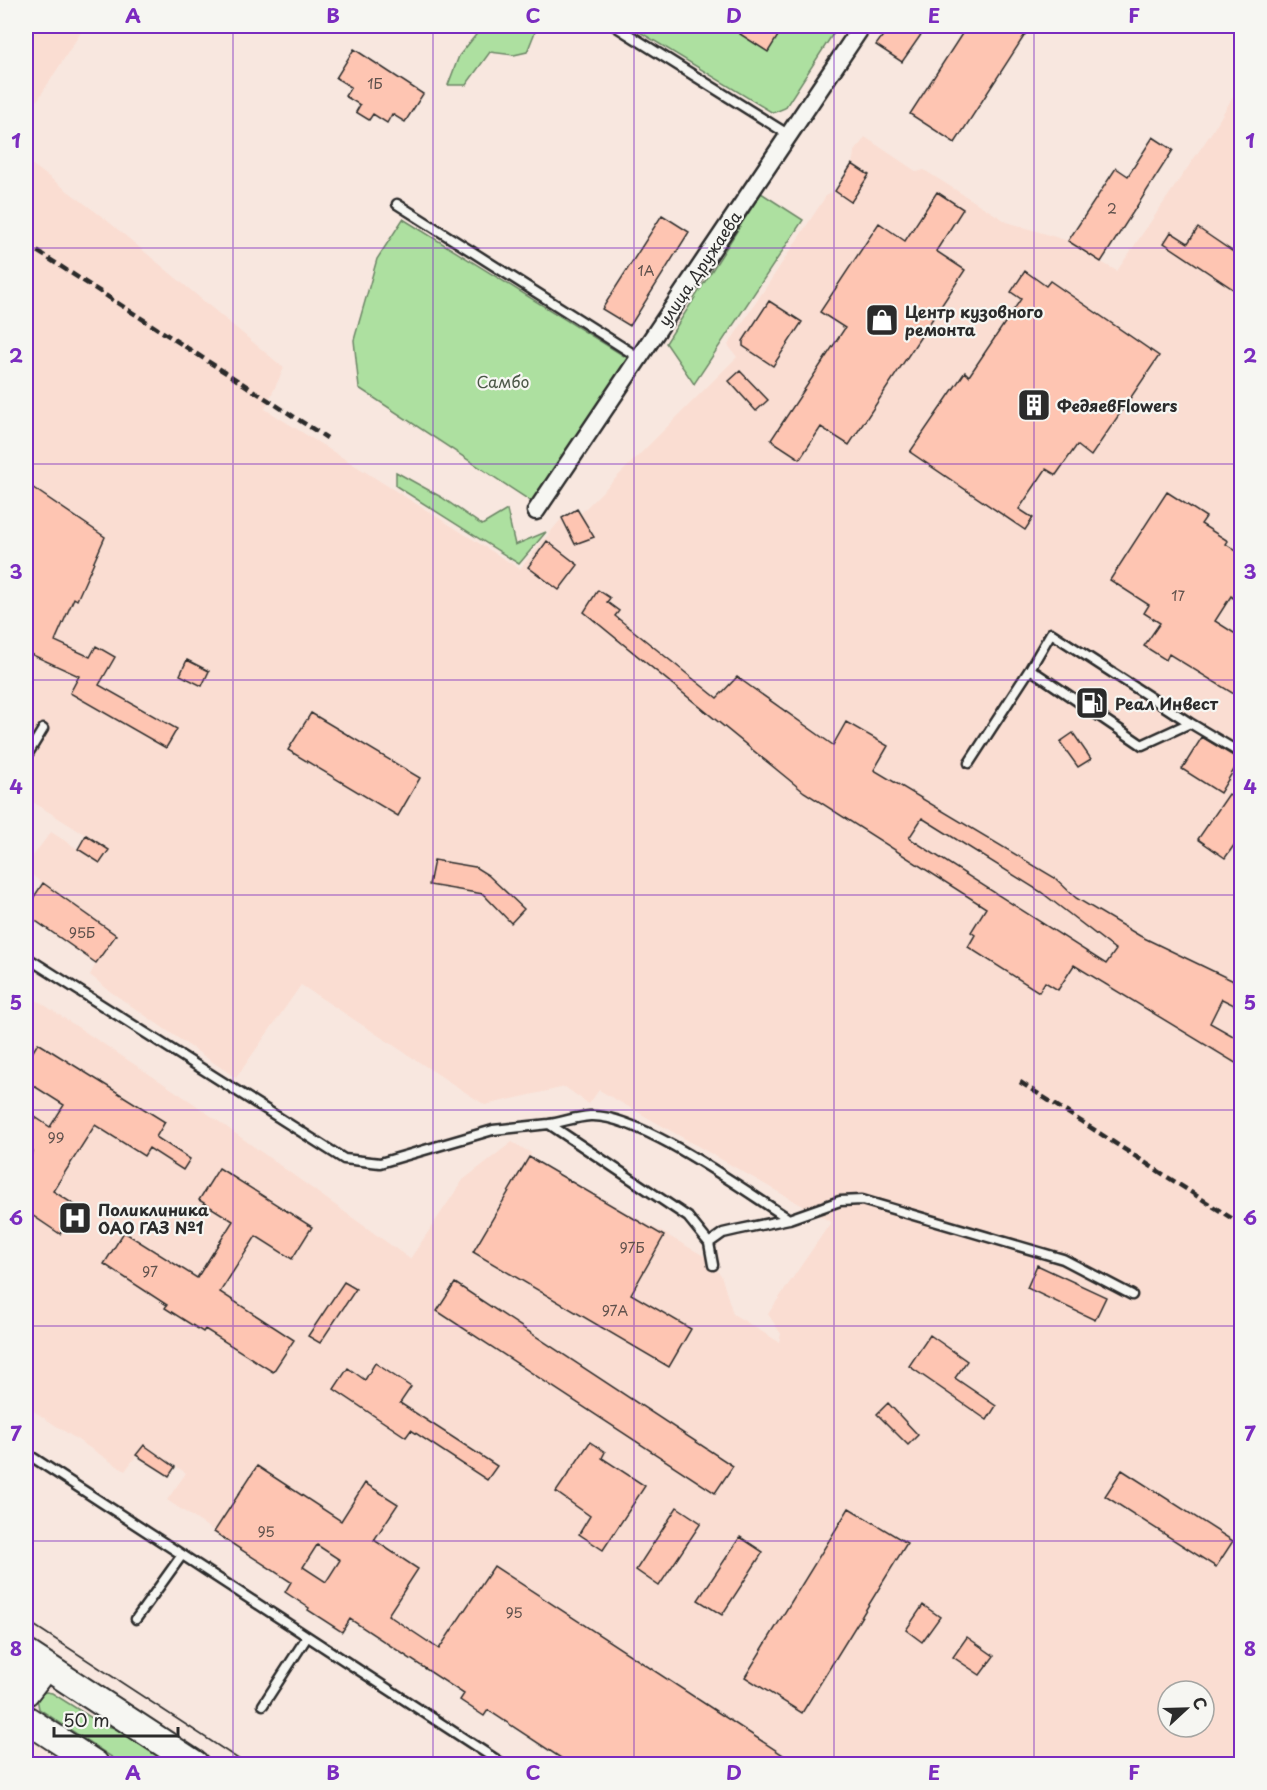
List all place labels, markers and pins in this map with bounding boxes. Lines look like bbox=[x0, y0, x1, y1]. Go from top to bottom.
place label: Центр кузовного ремонта bbox=[905, 299, 1044, 341]
shop icon: Центр кузовного ремонта bbox=[864, 302, 900, 338]
building icon: ФедяевFlowers bbox=[1016, 387, 1052, 423]
place label: ФедяевFlowers bbox=[1057, 393, 1178, 417]
fuel station icon: Реал Инвест bbox=[1074, 685, 1110, 721]
place label: Реал Инвест bbox=[1115, 691, 1219, 715]
place label: Поликлиника ОАО ГАЗ №1 bbox=[98, 1197, 209, 1239]
hospital icon: Поликлиника ОАО ГАЗ №1 bbox=[57, 1200, 93, 1236]

